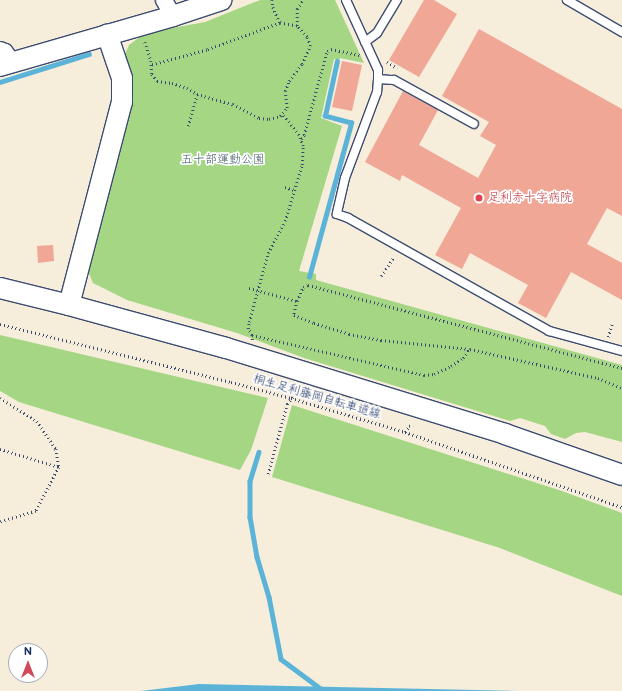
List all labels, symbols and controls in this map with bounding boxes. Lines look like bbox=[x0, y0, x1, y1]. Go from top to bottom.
park label: 五十部運動公園 bbox=[181, 153, 265, 167]
place label: 足利赤十字病院 bbox=[488, 191, 572, 205]
marker: 足利赤十字病院 bbox=[473, 192, 485, 204]
street label: 桐生足利藤岡自転車道線 bbox=[252, 372, 382, 422]
north arrow bbox=[8, 643, 48, 683]
text: N bbox=[24, 645, 32, 658]

